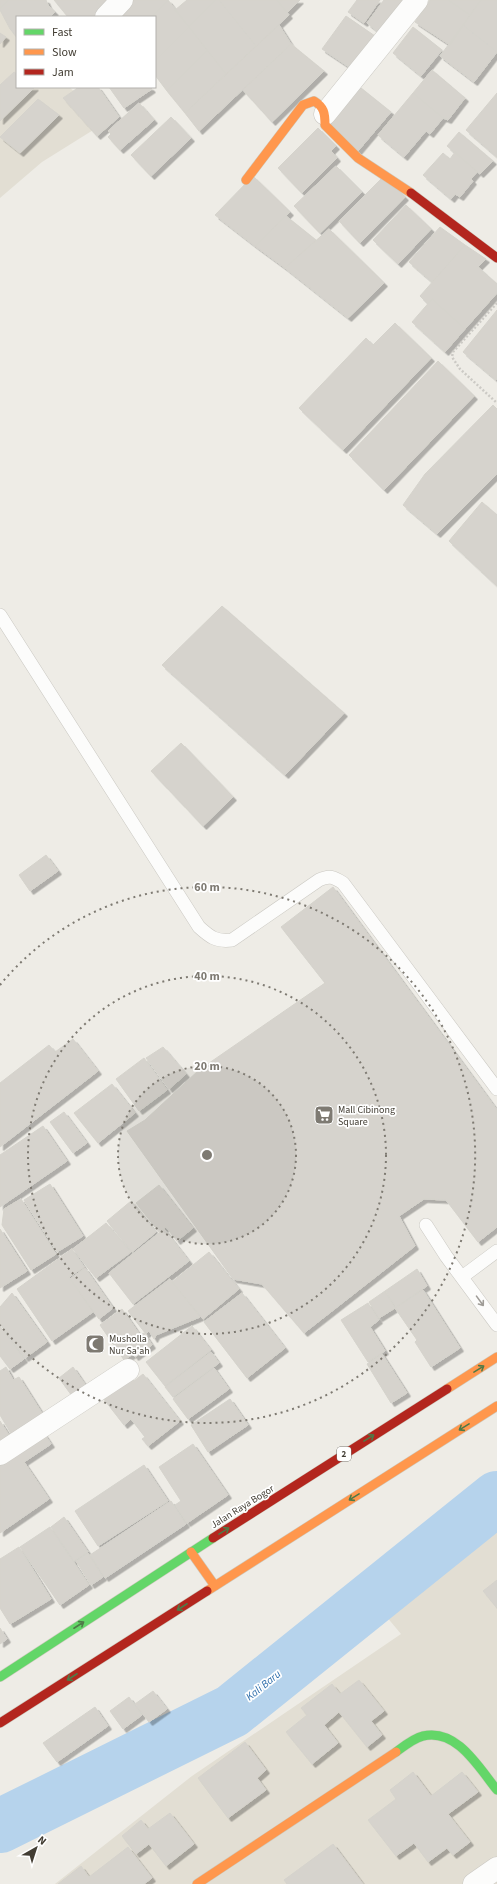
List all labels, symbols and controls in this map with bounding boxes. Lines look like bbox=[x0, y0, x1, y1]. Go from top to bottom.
legend bbox=[16, 16, 156, 88]
text: Fast bbox=[52, 24, 72, 41]
text: Slow bbox=[52, 44, 77, 61]
text: Jam bbox=[52, 64, 74, 81]
text: 60 m bbox=[194, 879, 220, 896]
text: 40 m bbox=[194, 968, 220, 985]
text: 20 m bbox=[194, 1058, 220, 1075]
place label: Mall Cibinong Square bbox=[338, 1103, 395, 1129]
supermarket icon: Mall Cibinong Square bbox=[313, 1104, 335, 1126]
centre of rings bbox=[200, 1148, 214, 1162]
one-way arrow bbox=[475, 1295, 484, 1306]
place label: Musholla Nur Sa'ah bbox=[109, 1332, 150, 1358]
mosque icon: Musholla Nur Sa'ah bbox=[84, 1333, 106, 1355]
one-way arrow bbox=[473, 1364, 485, 1372]
one-way arrow bbox=[459, 1423, 470, 1431]
one-way arrow bbox=[363, 1434, 375, 1442]
road number: 2 bbox=[337, 1447, 351, 1461]
street label: Jalan Raya Bogor bbox=[208, 1482, 277, 1532]
one-way arrow bbox=[349, 1493, 360, 1501]
one-way arrow bbox=[218, 1526, 230, 1534]
one-way arrow bbox=[177, 1603, 188, 1611]
one-way arrow bbox=[74, 1621, 85, 1629]
water label: Kali Baru bbox=[243, 1666, 284, 1704]
one-way arrow bbox=[67, 1673, 78, 1681]
north arrow bbox=[16, 1828, 56, 1868]
text: N bbox=[34, 1832, 50, 1849]

